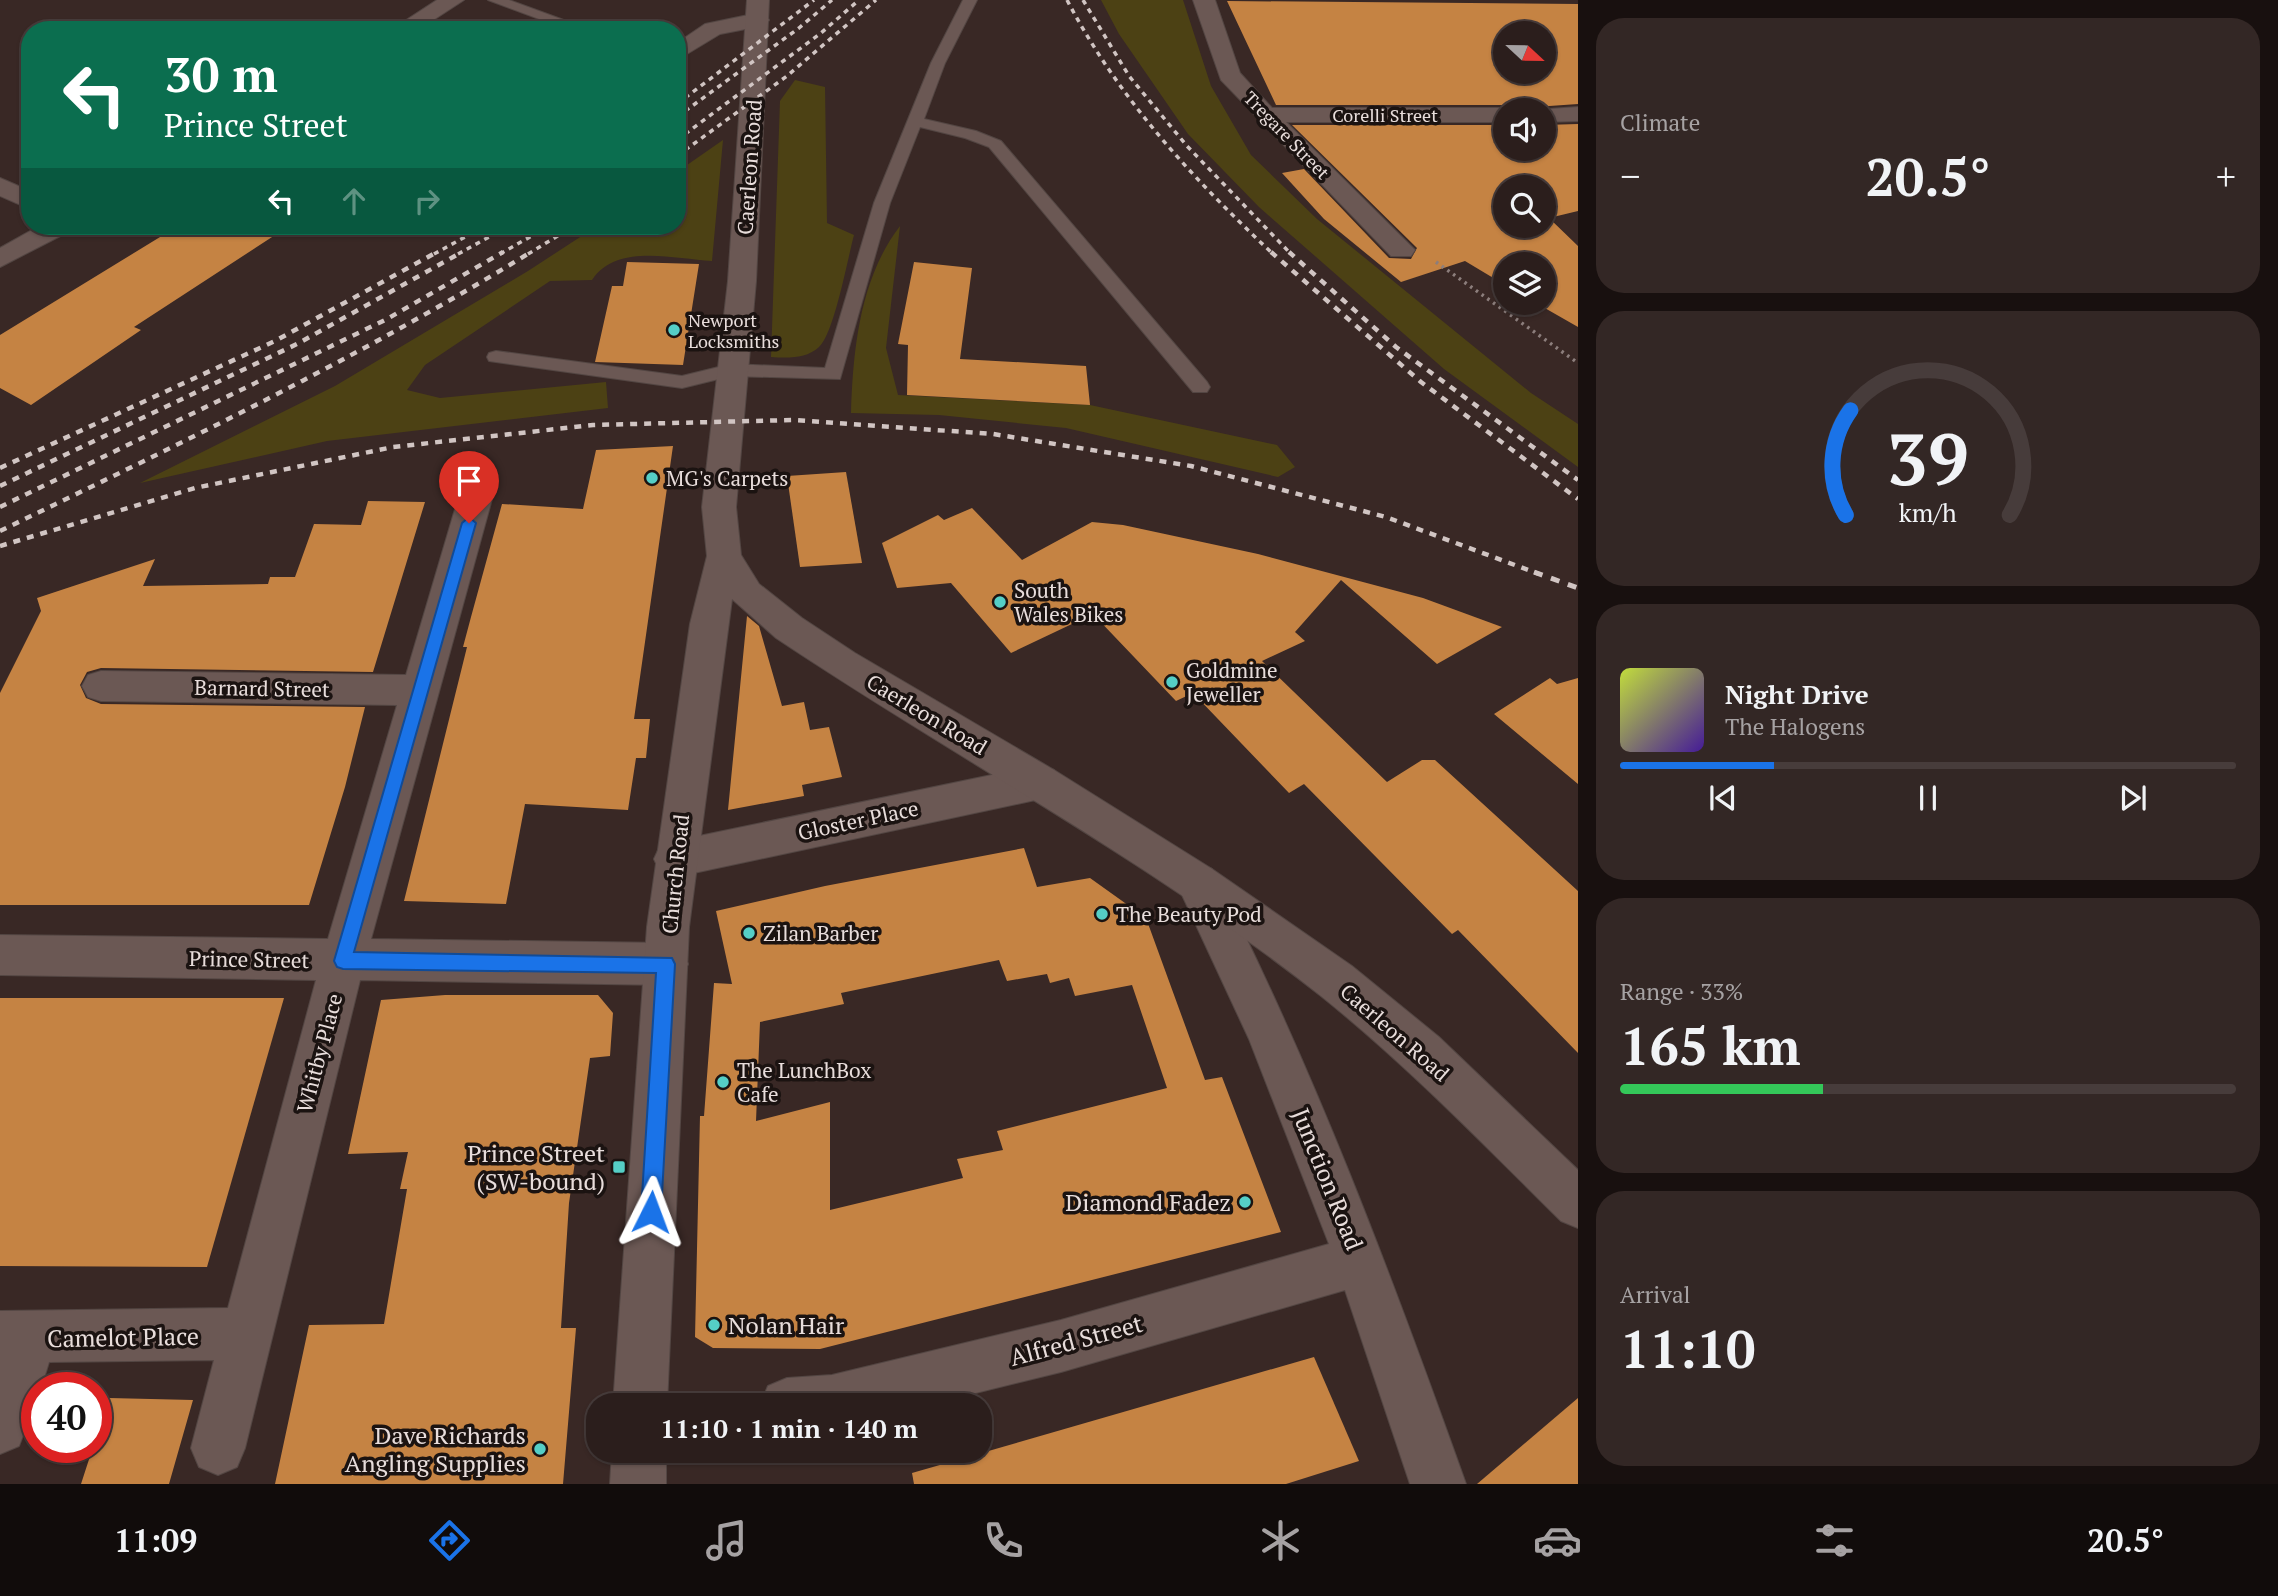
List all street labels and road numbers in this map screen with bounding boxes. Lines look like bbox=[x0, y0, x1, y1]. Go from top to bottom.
street label: Tregare Street bbox=[1239, 86, 1335, 184]
street label: Caerleon Road bbox=[730, 98, 768, 236]
street label: Corelli Street bbox=[1332, 103, 1438, 127]
street label: Caerleon Road bbox=[862, 667, 993, 761]
street label: Barnard Street bbox=[194, 673, 330, 703]
street label: Gloster Place bbox=[795, 794, 921, 846]
street label: Church Road bbox=[655, 813, 695, 935]
street label: Prince Street bbox=[189, 944, 310, 974]
street label: Caerleon Road bbox=[1335, 977, 1456, 1087]
street label: Whitby Place bbox=[290, 990, 348, 1116]
street label: Junction Road bbox=[1285, 1103, 1371, 1255]
street label: Alfred Street bbox=[1006, 1307, 1146, 1373]
street label: Camelot Place bbox=[47, 1320, 199, 1354]

